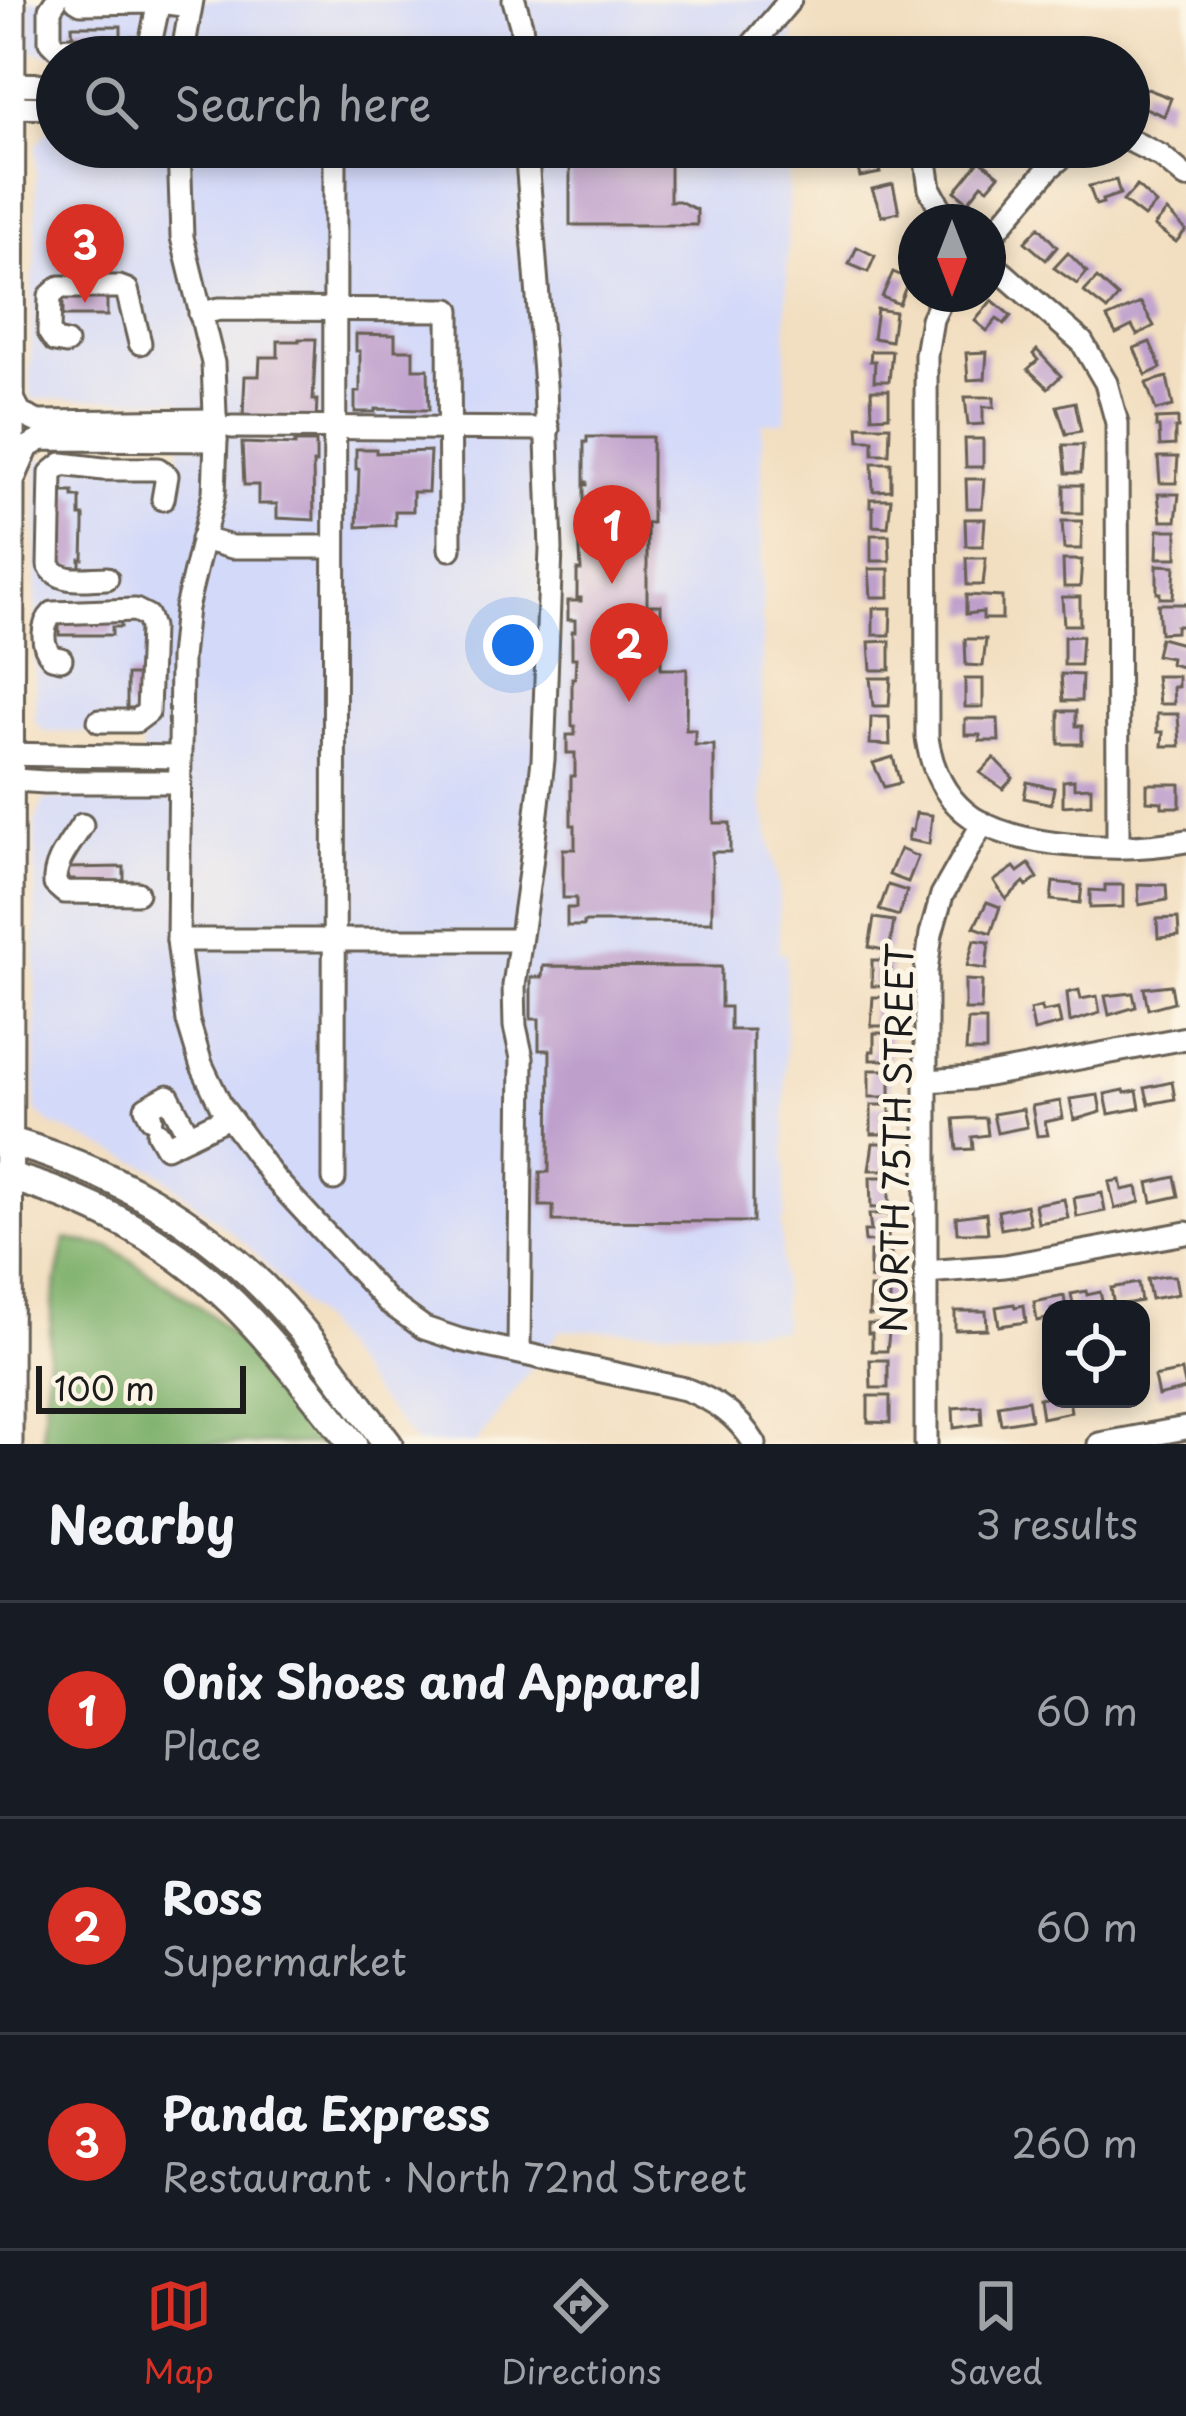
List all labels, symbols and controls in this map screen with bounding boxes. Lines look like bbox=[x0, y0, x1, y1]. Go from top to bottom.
search box bbox=[36, 36, 1150, 168]
text: Search here bbox=[174, 68, 431, 136]
icon: search bbox=[78, 69, 144, 135]
pin: 3 bbox=[46, 204, 124, 303]
north arrow bbox=[898, 204, 1006, 312]
pin: 1 bbox=[573, 485, 651, 584]
pin: 2 bbox=[590, 603, 668, 702]
your location bbox=[483, 615, 543, 675]
street label: NORTH 75TH STREET bbox=[865, 942, 925, 1333]
map controls bbox=[1042, 1300, 1150, 1408]
button: locate bbox=[1042, 1300, 1150, 1408]
scale bar bbox=[36, 1360, 246, 1413]
text: 100 m bbox=[54, 1362, 155, 1412]
text: Nearby bbox=[48, 1484, 235, 1561]
text: 3 results bbox=[975, 1493, 1138, 1552]
text: Onix Shoes and Apparel bbox=[162, 1646, 701, 1714]
text: 1 bbox=[78, 1680, 96, 1739]
text: 60 m bbox=[1036, 1680, 1138, 1739]
text: Place bbox=[162, 1714, 262, 1773]
text: Ross bbox=[162, 1862, 263, 1930]
text: 2 bbox=[73, 1896, 101, 1955]
text: 60 m bbox=[1036, 1896, 1138, 1955]
text: Supermarket bbox=[162, 1930, 407, 1989]
text: Panda Express bbox=[162, 2078, 490, 2146]
text: 3 bbox=[74, 2112, 100, 2171]
text: 260 m bbox=[1011, 2112, 1138, 2171]
text: Restaurant · North 72nd Street bbox=[162, 2146, 747, 2205]
tab: Map bbox=[144, 2273, 214, 2395]
tab: Directions bbox=[501, 2273, 662, 2395]
tab: Saved bbox=[949, 2273, 1042, 2395]

